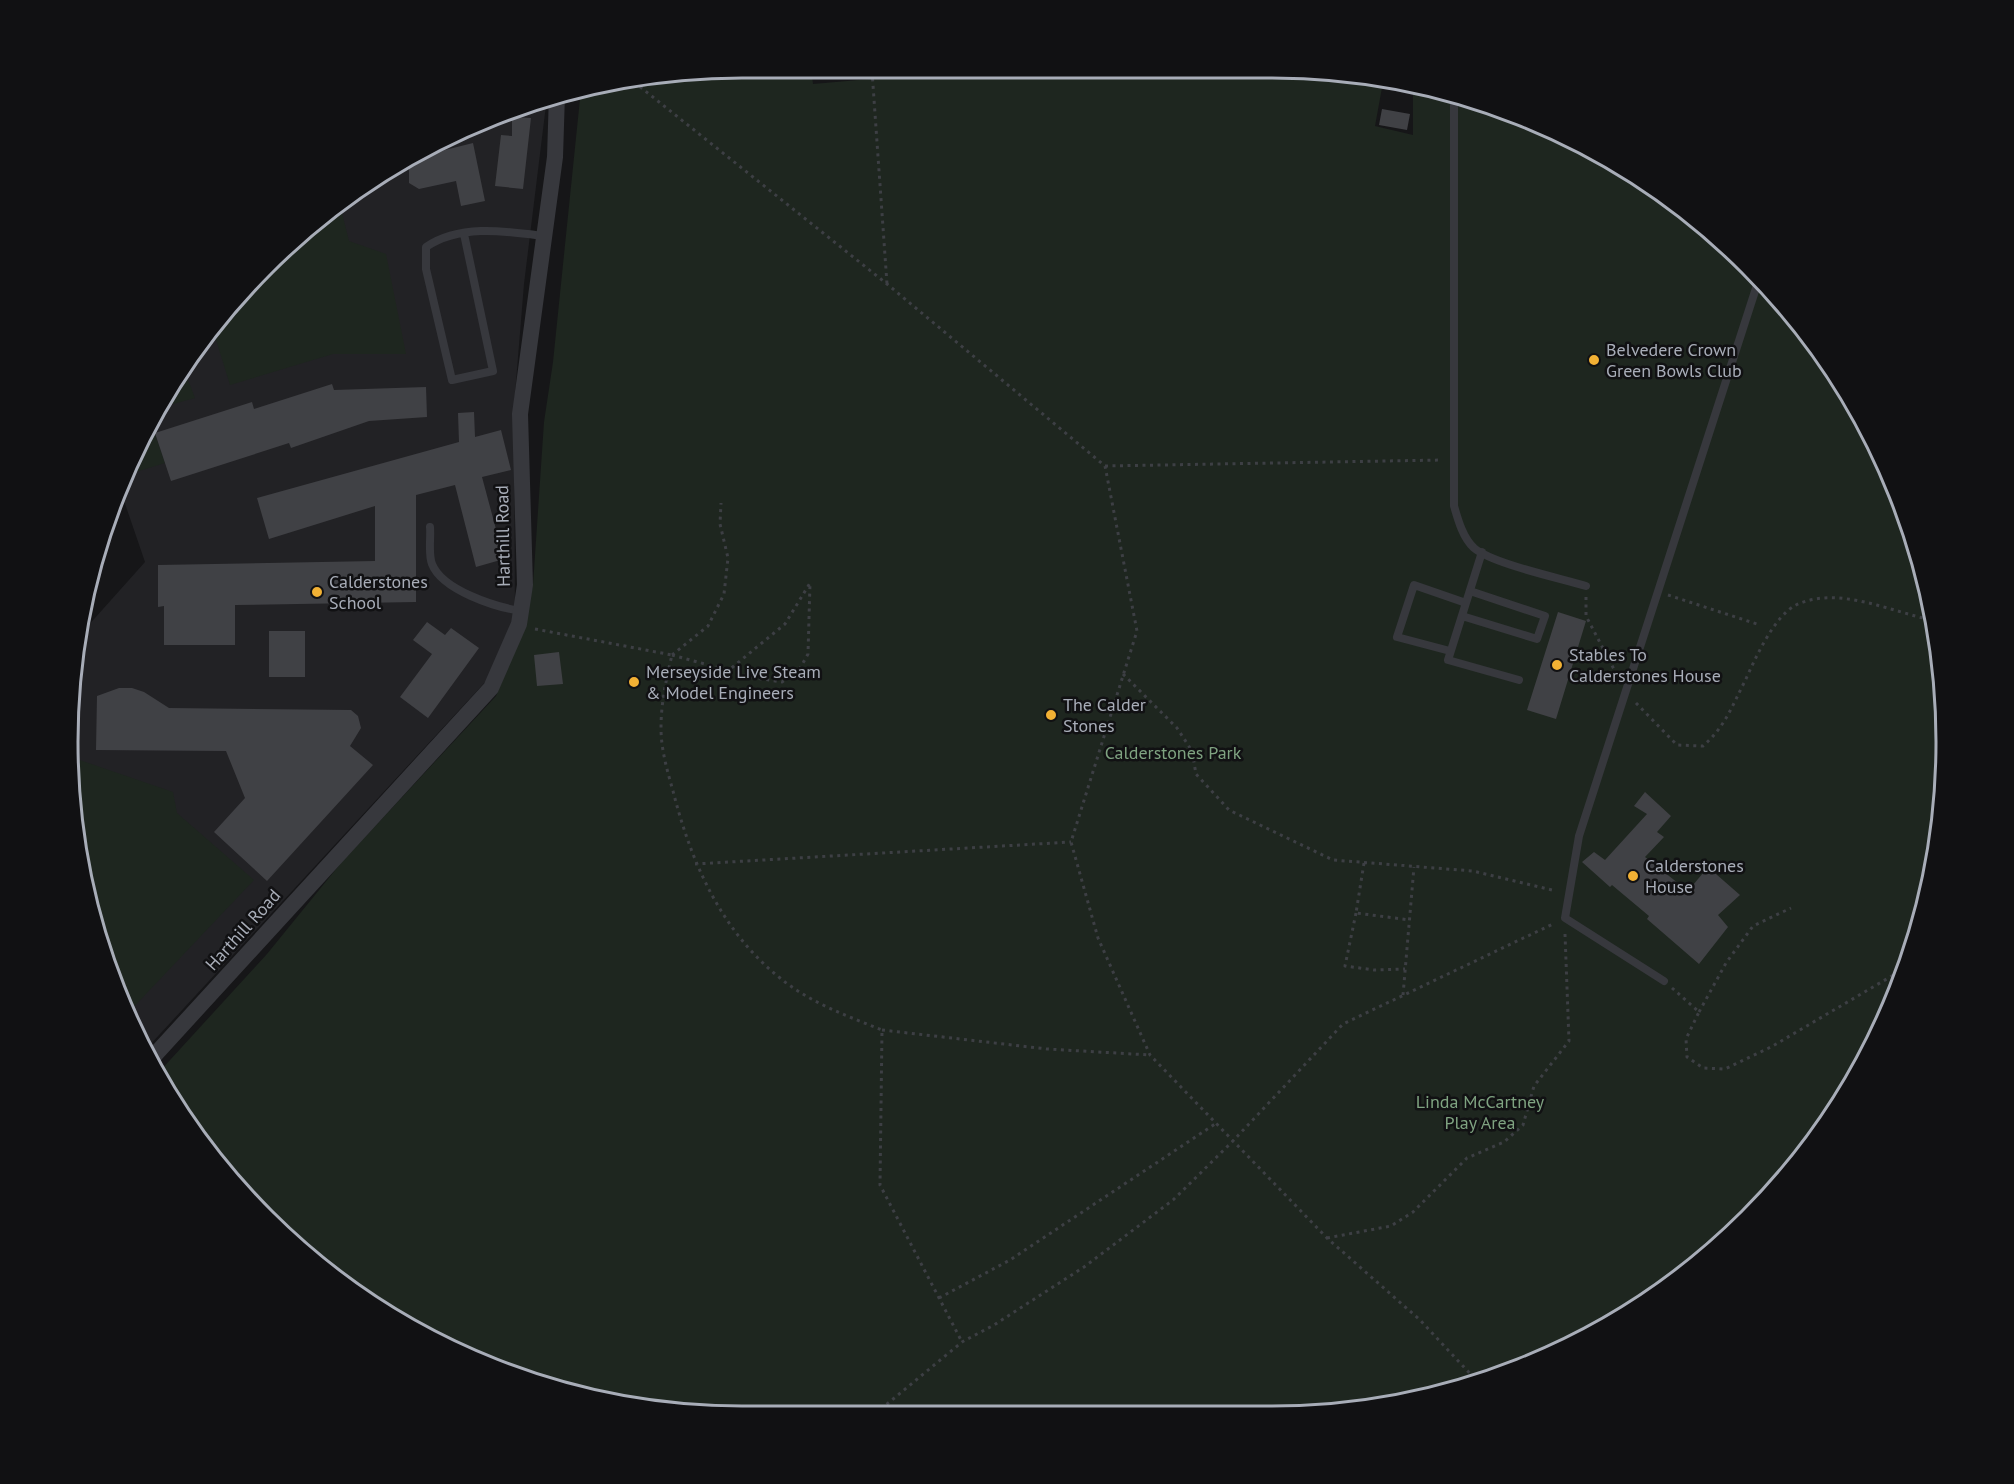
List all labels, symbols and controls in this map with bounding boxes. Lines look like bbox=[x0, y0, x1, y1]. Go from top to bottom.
place label: Belvedere Crown Green Bowls Club bbox=[1606, 338, 1742, 382]
marker: Belvedere Crown Green Bowls Club bbox=[1587, 353, 1601, 367]
street label: Harthill Road bbox=[490, 485, 515, 587]
place label: Calderstones School bbox=[329, 570, 428, 614]
marker: Calderstones School bbox=[310, 585, 324, 599]
place label: Stables To Calderstones House bbox=[1569, 643, 1721, 687]
marker: Stables To Calderstones House bbox=[1550, 658, 1564, 672]
place label: Merseyside Live Steam & Model Engineers bbox=[646, 660, 821, 704]
marker: Merseyside Live Steam & Model Engineers bbox=[627, 675, 641, 689]
place label: The Calder Stones bbox=[1063, 693, 1146, 737]
marker: The Calder Stones bbox=[1044, 708, 1058, 722]
park label: Calderstones Park bbox=[1105, 741, 1242, 764]
place label: Calderstones House bbox=[1645, 854, 1744, 898]
marker: Calderstones House bbox=[1626, 869, 1640, 883]
street label: Harthill Road bbox=[200, 884, 285, 975]
park label: Linda McCartney Play Area bbox=[1416, 1090, 1545, 1134]

